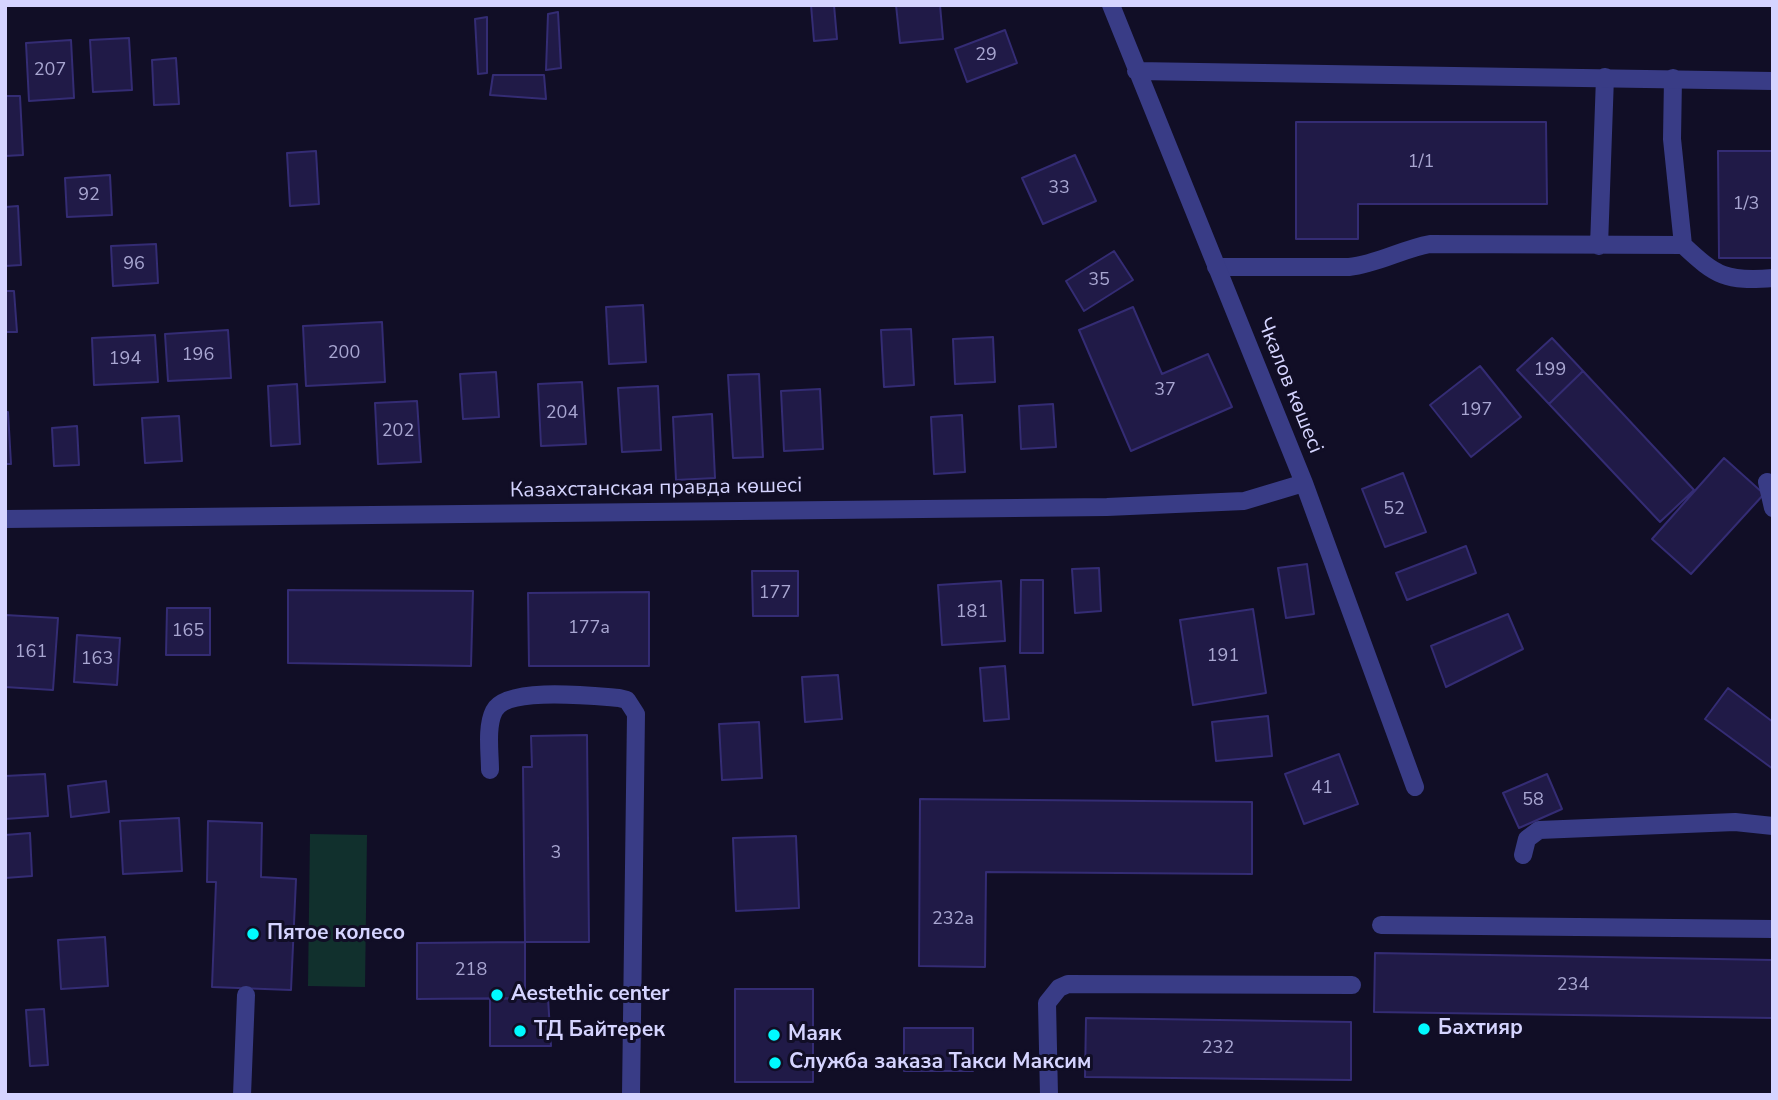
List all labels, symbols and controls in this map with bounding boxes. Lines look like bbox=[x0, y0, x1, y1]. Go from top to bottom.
house number: 29 bbox=[975, 45, 997, 67]
house number: 207 bbox=[34, 60, 66, 82]
house number: 1/1 bbox=[1408, 152, 1434, 174]
house number: 33 bbox=[1048, 178, 1070, 200]
house number: 92 bbox=[78, 185, 100, 207]
house number: 1/3 bbox=[1733, 194, 1759, 216]
house number: 96 bbox=[123, 254, 145, 276]
house number: 35 bbox=[1088, 270, 1110, 292]
street label: Чкалов көшесі bbox=[1250, 315, 1328, 457]
house number: 200 bbox=[328, 343, 360, 365]
house number: 196 bbox=[182, 345, 214, 367]
house number: 194 bbox=[109, 349, 141, 371]
house number: 199 bbox=[1534, 360, 1566, 382]
house number: 37 bbox=[1154, 380, 1176, 402]
house number: 197 bbox=[1460, 400, 1492, 422]
house number: 204 bbox=[546, 403, 578, 425]
house number: 202 bbox=[382, 421, 414, 443]
street label: Казахстанская правда көшесі bbox=[510, 474, 802, 504]
house number: 52 bbox=[1383, 499, 1405, 521]
house number: 177 bbox=[759, 583, 791, 605]
house number: 181 bbox=[956, 602, 988, 624]
house number: 177а bbox=[568, 618, 610, 640]
house number: 165 bbox=[172, 621, 204, 643]
house number: 161 bbox=[15, 642, 47, 664]
house number: 191 bbox=[1207, 646, 1239, 668]
house number: 163 bbox=[81, 649, 113, 671]
house number: 41 bbox=[1311, 778, 1333, 800]
house number: 58 bbox=[1522, 790, 1544, 812]
house number: 3 bbox=[551, 843, 561, 865]
house number: 232а bbox=[932, 909, 974, 931]
place label: Пятое колесо bbox=[267, 921, 405, 947]
marker: Пятое колесо bbox=[245, 926, 261, 942]
house number: 218 bbox=[455, 960, 487, 982]
house number: 234 bbox=[1557, 975, 1589, 997]
place label: Aestethic center bbox=[511, 982, 670, 1008]
marker: Aestethic center bbox=[489, 987, 505, 1003]
place label: Бахтияр bbox=[1438, 1016, 1523, 1042]
place label: ТД Байтерек bbox=[534, 1018, 665, 1044]
marker: Бахтияр bbox=[1416, 1021, 1432, 1037]
place label: Маяк bbox=[788, 1022, 842, 1048]
marker: ТД Байтерек bbox=[512, 1023, 528, 1039]
marker: Маяк bbox=[766, 1027, 782, 1043]
house number: 232 bbox=[1202, 1038, 1234, 1060]
place label: Служба заказа Такси Максим bbox=[789, 1050, 1091, 1076]
marker: Служба заказа Такси Максим bbox=[767, 1055, 783, 1071]

